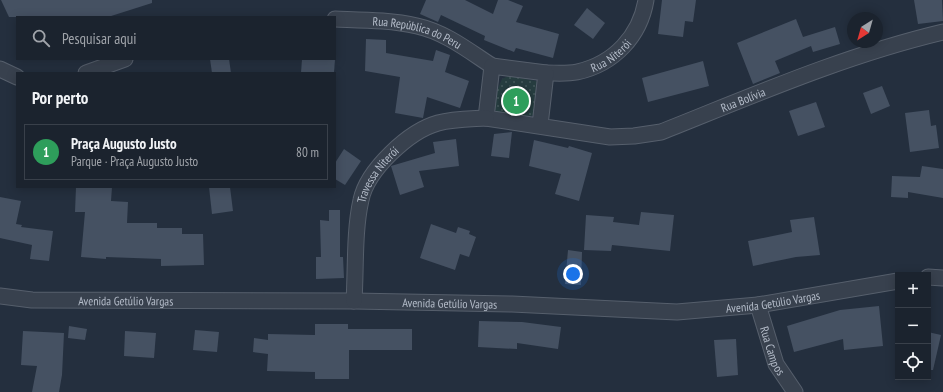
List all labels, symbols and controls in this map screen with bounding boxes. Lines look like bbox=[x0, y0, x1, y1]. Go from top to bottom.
north arrow bbox=[847, 12, 883, 48]
street label: Rua República do Peru bbox=[372, 13, 465, 52]
search box bbox=[16, 16, 336, 60]
icon: search bbox=[30, 27, 52, 49]
text: Pesquisar aqui bbox=[62, 29, 136, 48]
street label: Rua Niterói bbox=[588, 36, 634, 75]
street label: Rua Bolívia bbox=[718, 84, 767, 115]
pin: 1 bbox=[503, 86, 529, 116]
text: Por perto bbox=[32, 87, 88, 109]
text: Praça Augusto Justo bbox=[71, 134, 177, 153]
street label: Travessa Niterói bbox=[353, 143, 401, 204]
text: 1 bbox=[43, 144, 49, 161]
text: 80 m bbox=[296, 144, 319, 161]
text: Parque · Praça Augusto Justo bbox=[71, 153, 198, 170]
your location bbox=[563, 264, 583, 284]
map controls bbox=[895, 272, 931, 380]
button: + bbox=[895, 272, 931, 308]
street label: Avenida Getúlio Vargas bbox=[725, 287, 821, 315]
street label: Avenida Getúlio Vargas bbox=[78, 293, 173, 308]
street label: Avenida Getúlio Vargas bbox=[402, 294, 497, 311]
button: − bbox=[895, 308, 931, 344]
street label: Rua Campos bbox=[757, 324, 789, 378]
button: locate bbox=[895, 344, 931, 380]

